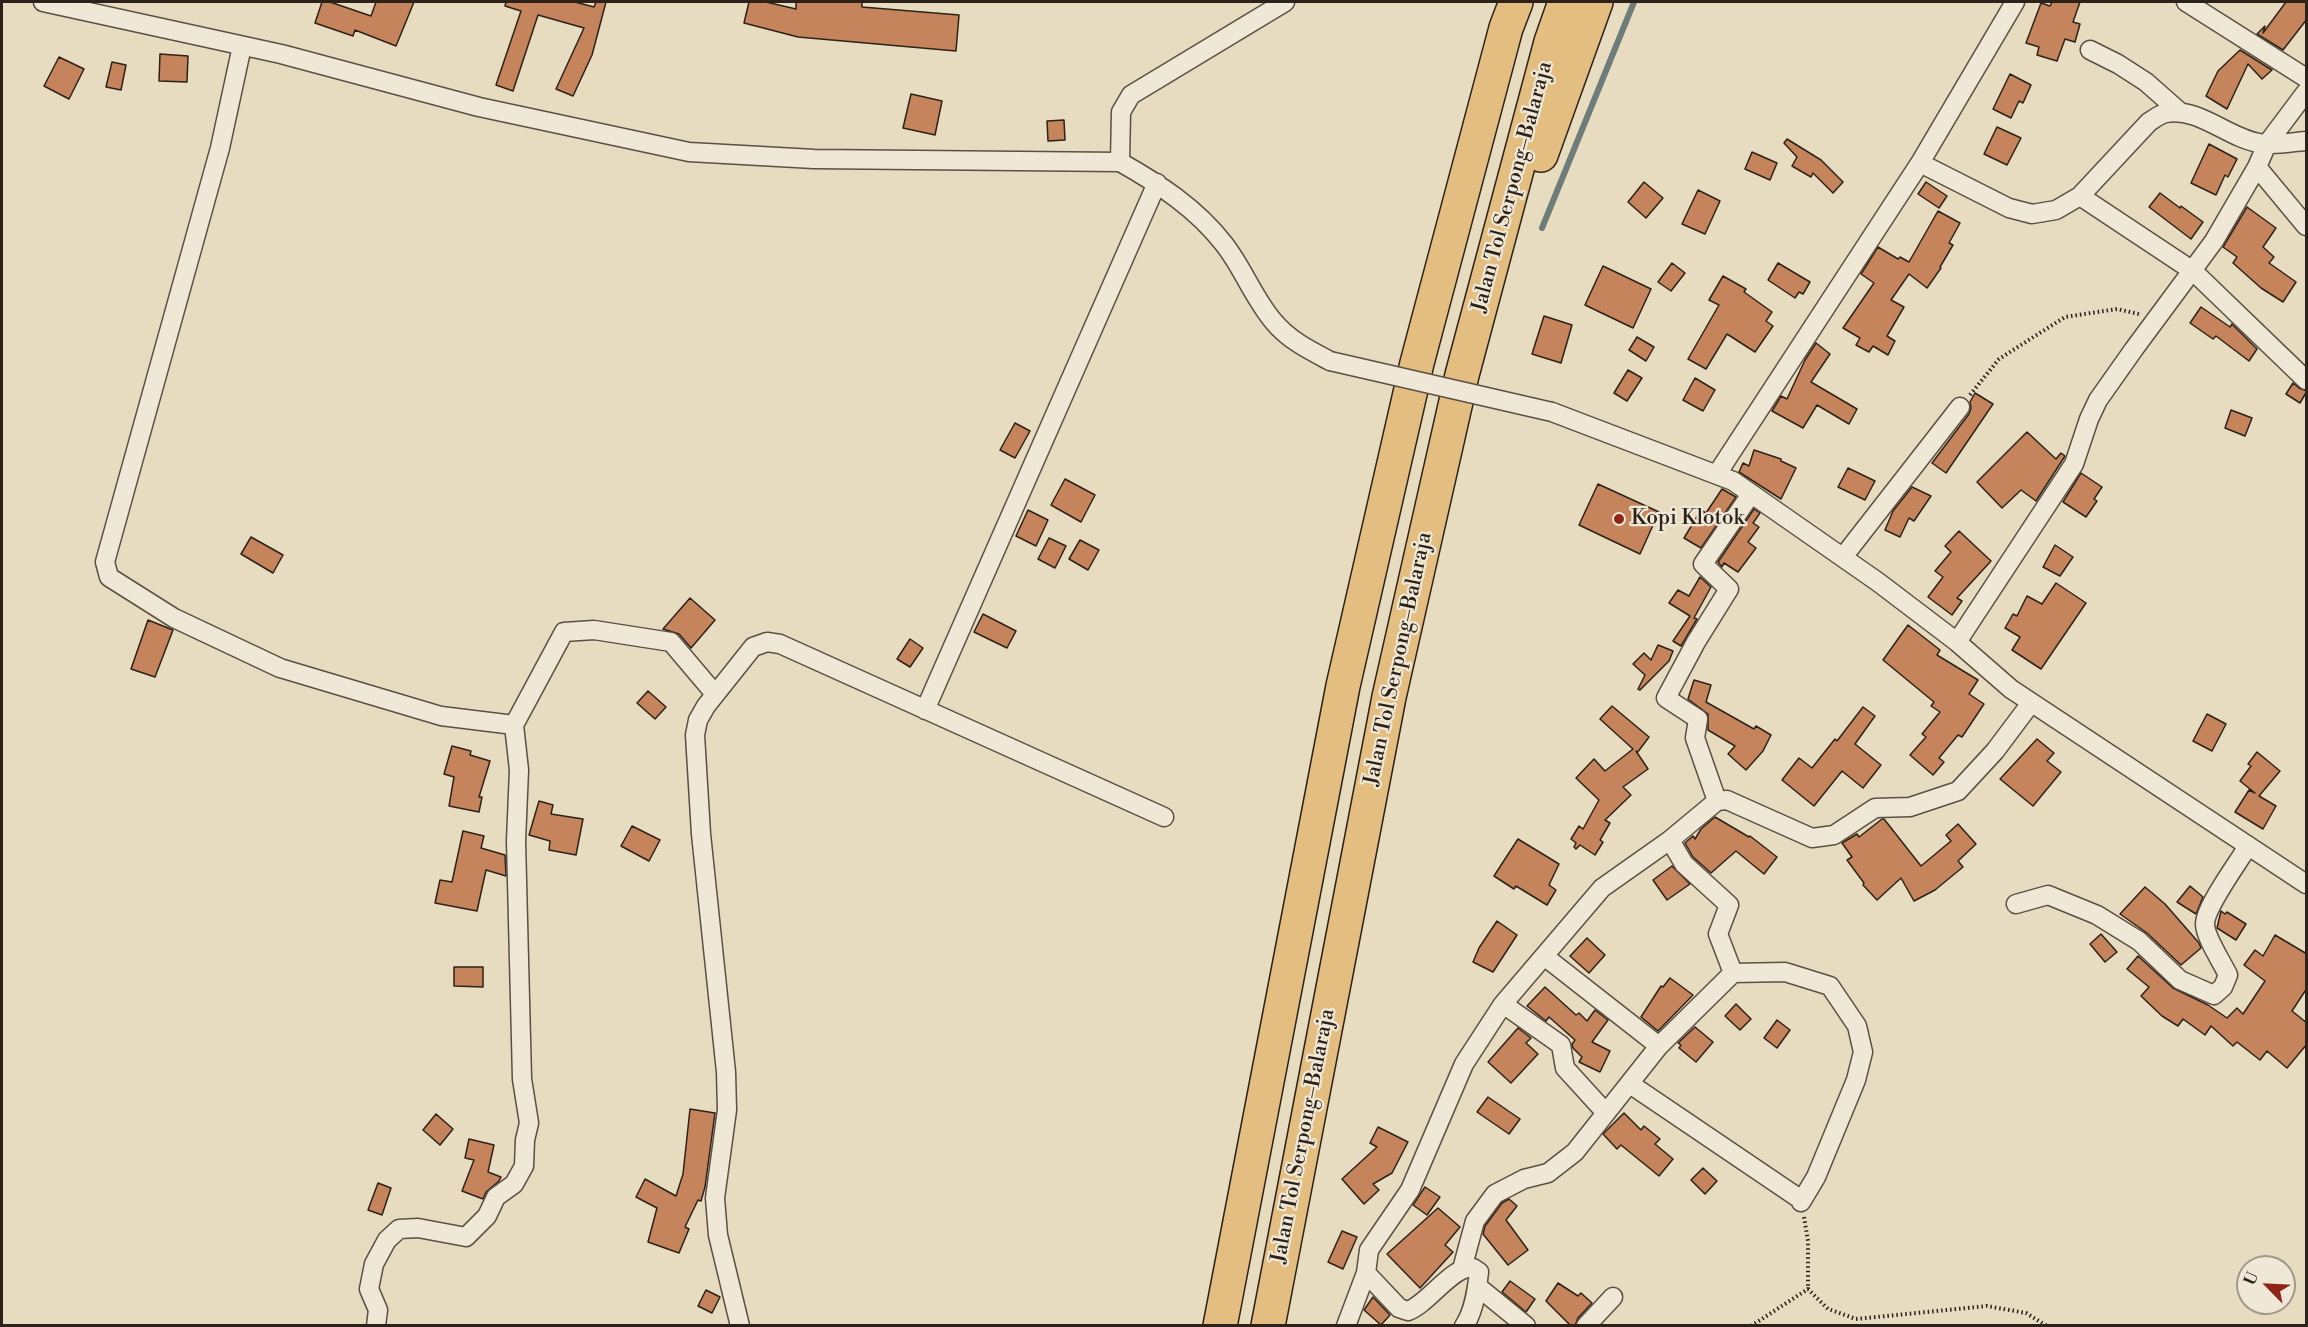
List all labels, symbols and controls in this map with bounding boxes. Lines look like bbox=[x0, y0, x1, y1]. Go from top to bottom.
street label: Jalan Tol Serpong–Balaraja bbox=[1467, 59, 1559, 315]
place label: Kopi Klotok bbox=[1631, 506, 1744, 532]
marker: Kopi Klotok bbox=[1612, 512, 1626, 526]
street label: Jalan Tol Serpong–Balaraja bbox=[1360, 530, 1438, 788]
street label: Jalan Tol Serpong–Balaraja bbox=[1267, 1007, 1341, 1265]
north arrow bbox=[2236, 1255, 2296, 1315]
text: U bbox=[2240, 1269, 2263, 1288]

